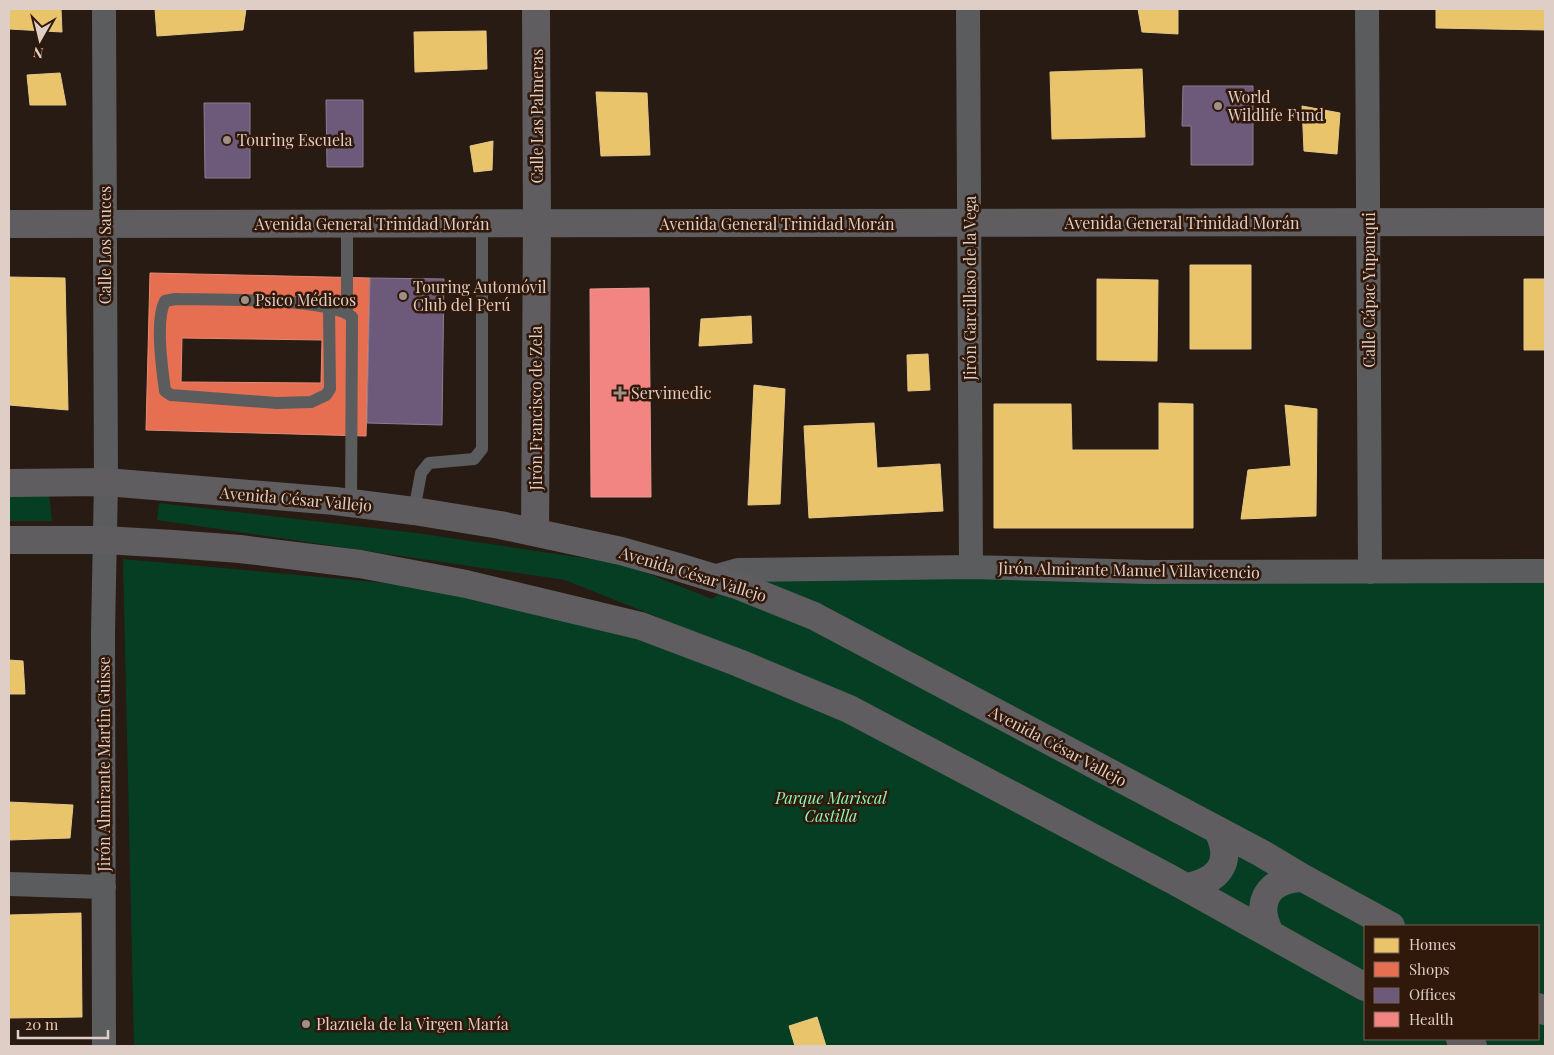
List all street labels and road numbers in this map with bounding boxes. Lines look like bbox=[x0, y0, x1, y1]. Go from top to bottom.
street label: Calle Las Palmeras bbox=[526, 49, 547, 183]
street label: Calle Los Sauces bbox=[94, 186, 115, 304]
street label: Jirón Garcillaso de la Vega bbox=[959, 196, 980, 381]
street label: Avenida General Trinidad Morán bbox=[1064, 212, 1300, 233]
street label: Calle Cápac Yupanqui bbox=[1358, 212, 1379, 368]
street label: Avenida General Trinidad Morán bbox=[254, 213, 490, 234]
street label: Avenida General Trinidad Morán bbox=[659, 213, 895, 234]
street label: Jirón Francisco de Zela bbox=[525, 326, 546, 491]
street label: Avenida César Vallejo bbox=[218, 481, 373, 516]
street label: Avenida César Vallejo bbox=[616, 541, 769, 606]
street label: Jirón Almirante Manuel Villavicencio bbox=[997, 557, 1260, 582]
street label: Jirón Almirante Martin Guisse bbox=[93, 657, 114, 872]
street label: Avenida César Vallejo bbox=[985, 700, 1131, 791]

